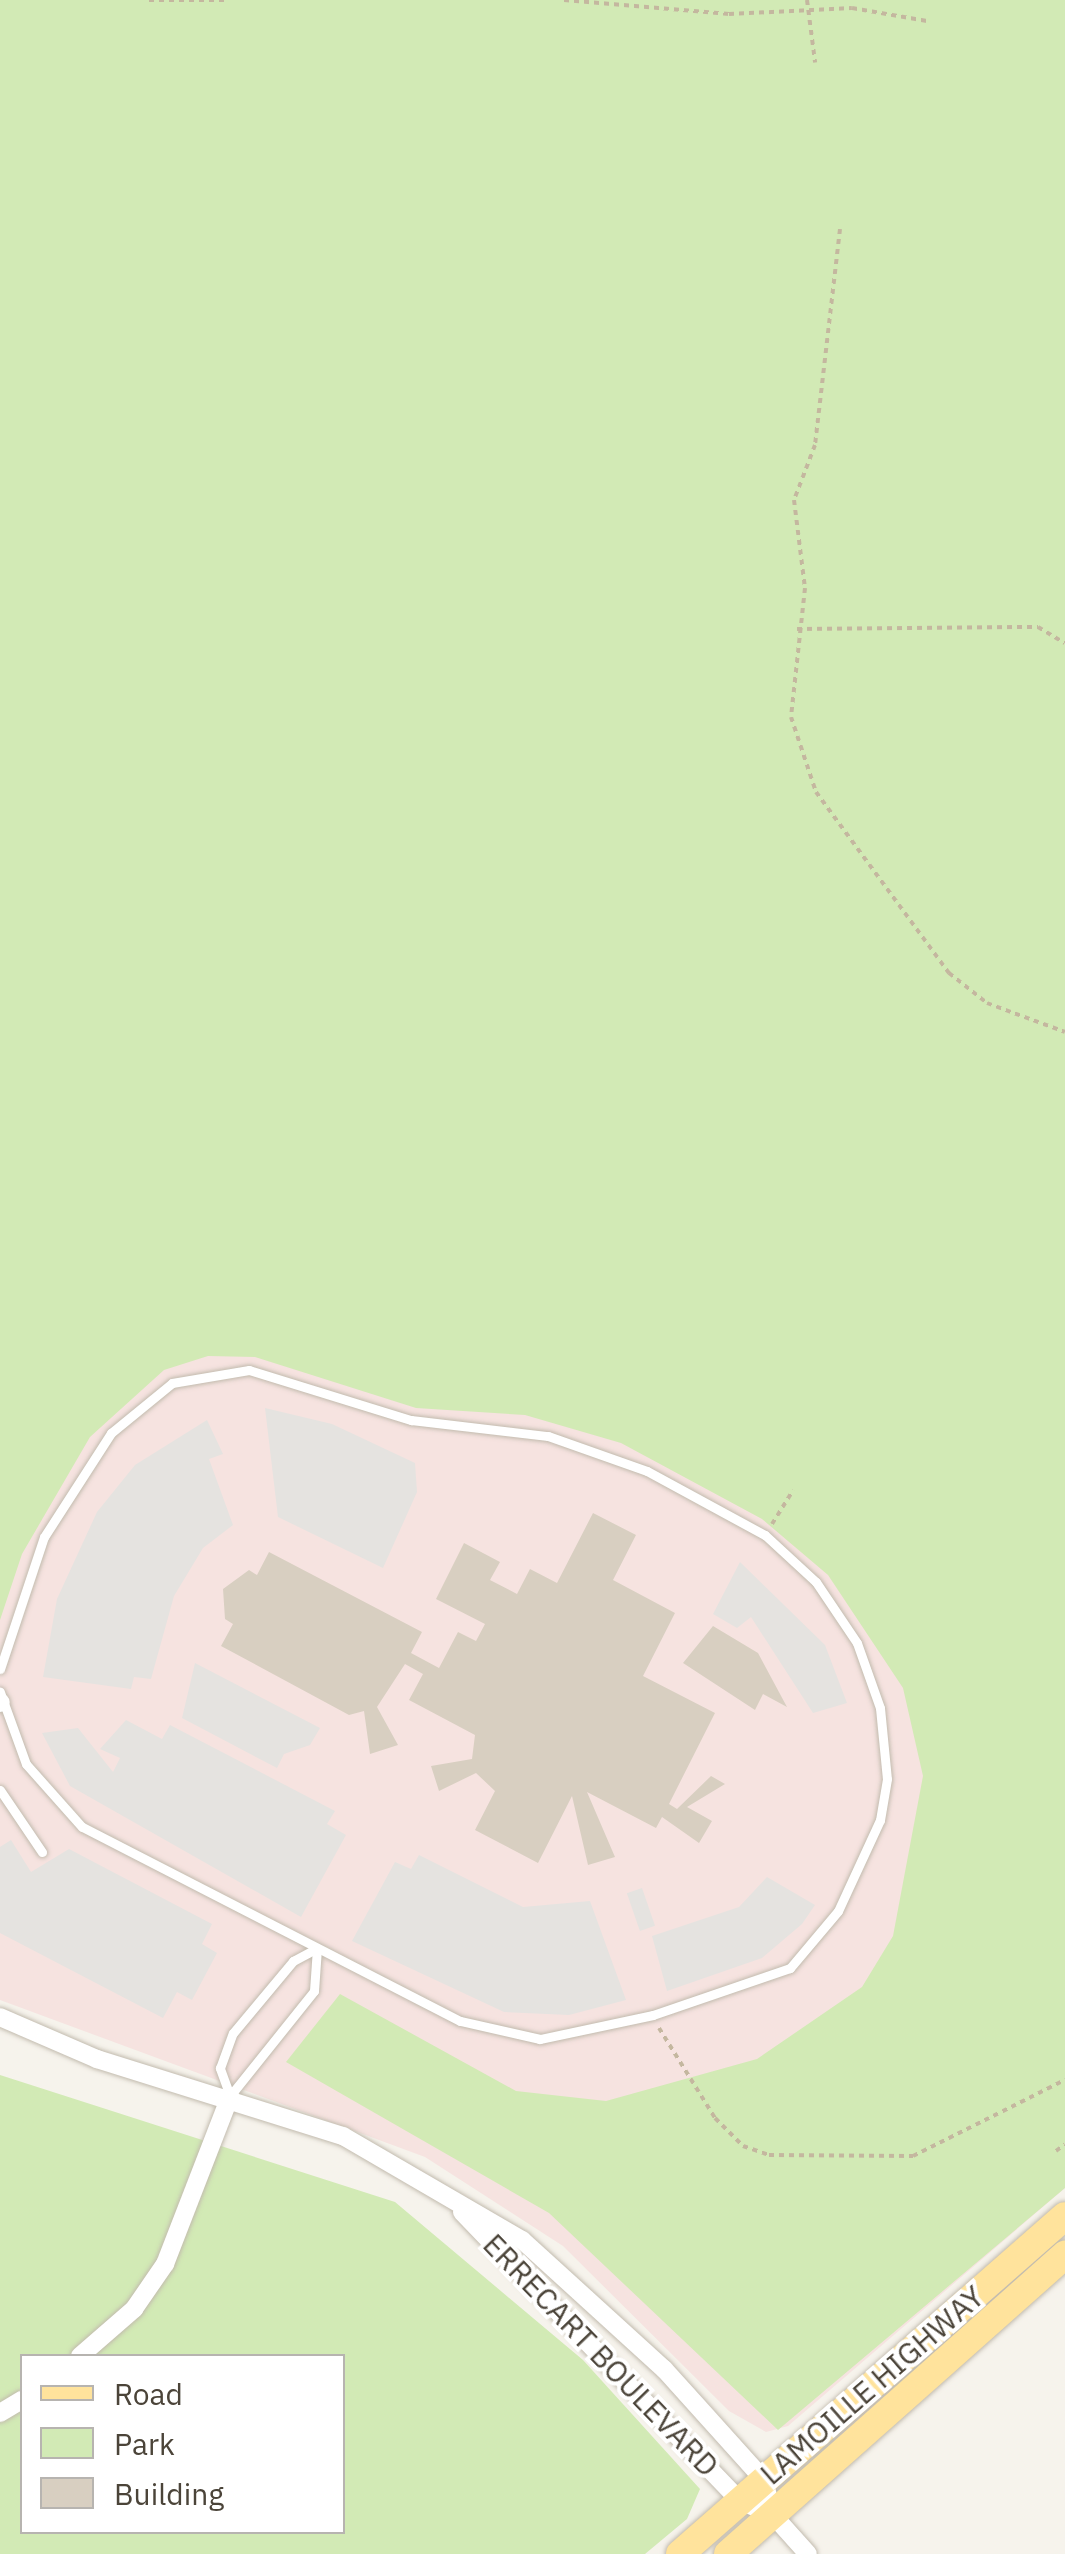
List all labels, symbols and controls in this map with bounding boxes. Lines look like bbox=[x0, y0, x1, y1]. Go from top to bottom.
street label: ERRECART BOULEVARD bbox=[476, 2226, 726, 2484]
street label: LAMOILLE HIGHWAY bbox=[753, 2278, 991, 2492]
legend bbox=[20, 2354, 345, 2534]
text: Road bbox=[114, 2374, 183, 2413]
text: Park bbox=[114, 2424, 175, 2463]
text: Building bbox=[114, 2474, 224, 2513]

